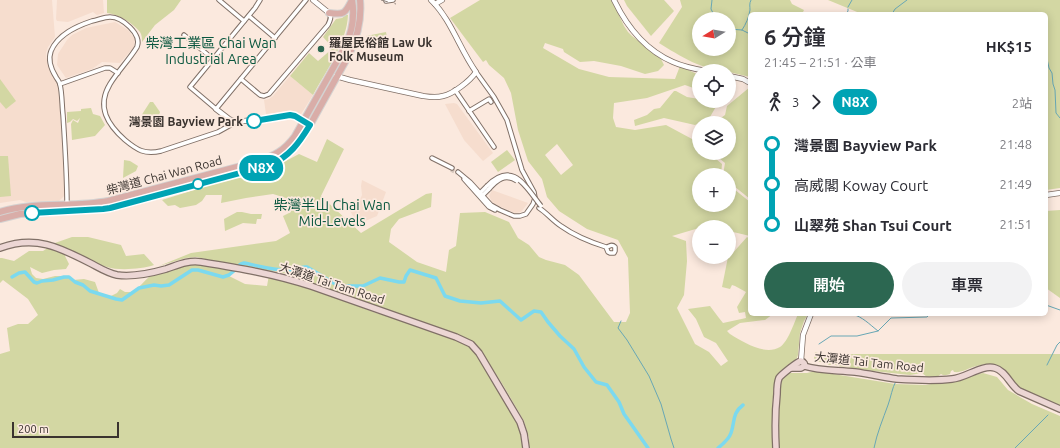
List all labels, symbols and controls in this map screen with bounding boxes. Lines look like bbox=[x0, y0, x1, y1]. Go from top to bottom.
north arrow bbox=[692, 12, 736, 56]
map controls bbox=[692, 12, 736, 264]
text: 6 分鐘 bbox=[764, 24, 826, 49]
district label: 柴灣工業區 Chai Wan Industrial Area bbox=[145, 35, 277, 67]
place label: 羅屋民俗館 Law Uk Folk Museum bbox=[329, 36, 433, 63]
text: HK$15 bbox=[986, 38, 1032, 55]
marker: 羅屋民俗館 Law Uk Folk Museum bbox=[316, 44, 326, 54]
text: 21:45 – 21:51 · 公車 bbox=[764, 55, 877, 69]
button: locate bbox=[692, 64, 736, 108]
icon: walk bbox=[764, 91, 786, 113]
icon: forward bbox=[805, 91, 827, 113]
text: N8X bbox=[841, 94, 869, 110]
text: 3 bbox=[792, 95, 799, 109]
text: 2站 bbox=[1012, 96, 1032, 110]
marker: 灣景園 Bayview Park bbox=[246, 113, 262, 129]
place label: 灣景園 Bayview Park bbox=[129, 115, 243, 128]
button: layers bbox=[692, 116, 736, 160]
text: 灣景園 Bayview Park bbox=[794, 137, 937, 154]
text: 21:48 bbox=[999, 137, 1032, 151]
street label: 柴灣道 Chai Wan Road bbox=[105, 153, 223, 197]
line badge: N8X bbox=[238, 155, 284, 181]
text: N8X bbox=[247, 160, 275, 176]
button: + bbox=[692, 168, 736, 212]
text: 高威閣 Koway Court bbox=[794, 177, 928, 194]
text: 21:49 bbox=[999, 177, 1032, 191]
unlabelled marker bbox=[192, 178, 204, 190]
district label: 柴灣半山 Chai Wan Mid-Levels bbox=[273, 197, 391, 229]
unlabelled marker bbox=[24, 205, 40, 221]
text: 山翠苑 Shan Tsui Court bbox=[794, 217, 952, 234]
text: 21:51 bbox=[999, 217, 1032, 231]
button: − bbox=[692, 220, 736, 264]
street label: 大潭道 Tai Tam Road bbox=[278, 260, 386, 306]
button: 開始 bbox=[764, 262, 894, 308]
button: 車票 bbox=[902, 262, 1032, 308]
street label: 大潭道 Tai Tam Road bbox=[814, 350, 924, 374]
scale bar bbox=[12, 420, 119, 439]
text: 200 m bbox=[18, 423, 49, 435]

